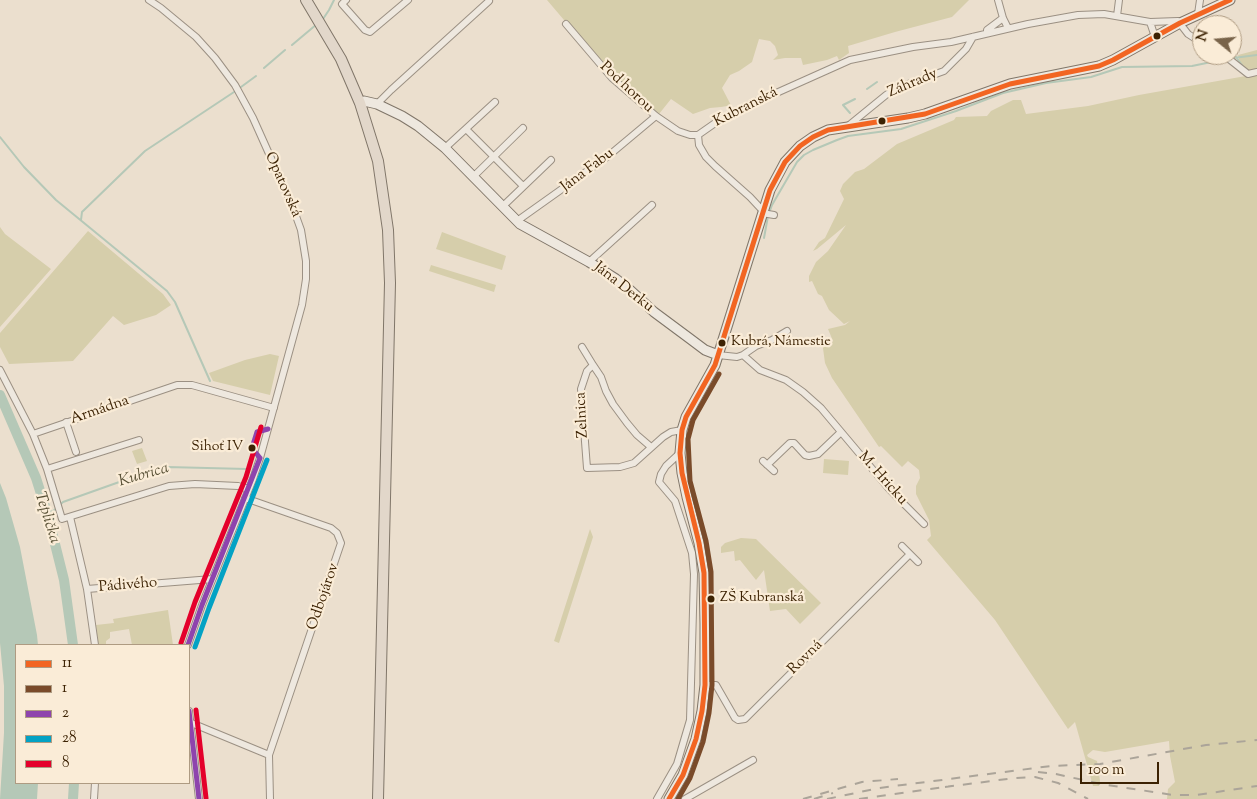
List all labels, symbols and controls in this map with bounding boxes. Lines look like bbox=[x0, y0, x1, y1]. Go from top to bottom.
north arrow bbox=[1192, 15, 1242, 65]
text: N bbox=[1192, 28, 1215, 44]
unlabelled marker bbox=[1152, 31, 1162, 41]
street label: Pod horou bbox=[595, 59, 657, 117]
street label: Záhrady bbox=[885, 66, 941, 102]
street label: Kubranská bbox=[711, 84, 781, 132]
unlabelled marker bbox=[877, 116, 887, 126]
street label: Jána Fabu bbox=[558, 145, 618, 197]
street label: Opatovská bbox=[260, 150, 304, 220]
street label: Jána Derku bbox=[589, 259, 657, 317]
place label: Kubrá, Námestie bbox=[731, 335, 831, 351]
marker: Kubrá, Námestie bbox=[717, 338, 727, 348]
street label: Zelnica bbox=[573, 391, 593, 439]
street label: Armádna bbox=[68, 393, 132, 429]
place label: Sihoť IV bbox=[191, 440, 243, 456]
marker: Sihoť IV bbox=[247, 443, 257, 453]
street label: M. Hricku bbox=[853, 449, 911, 509]
water label: Kubrica bbox=[117, 460, 171, 492]
water label: Teplička bbox=[29, 490, 63, 546]
street label: Odbojárov bbox=[304, 561, 344, 633]
street label: Pádivého bbox=[98, 574, 158, 598]
place label: ZŠ Kubranská bbox=[720, 591, 804, 607]
marker: ZŠ Kubranská bbox=[706, 594, 716, 604]
street label: Rovná bbox=[785, 637, 827, 679]
legend bbox=[15, 644, 190, 784]
text: 11 bbox=[62, 653, 72, 674]
text: 1 bbox=[62, 678, 67, 699]
text: 2 bbox=[62, 703, 69, 724]
text: 28 bbox=[62, 728, 77, 749]
scale bar bbox=[1082, 752, 1161, 784]
text: 8 bbox=[62, 753, 70, 774]
text: 100 m bbox=[1088, 760, 1124, 781]

